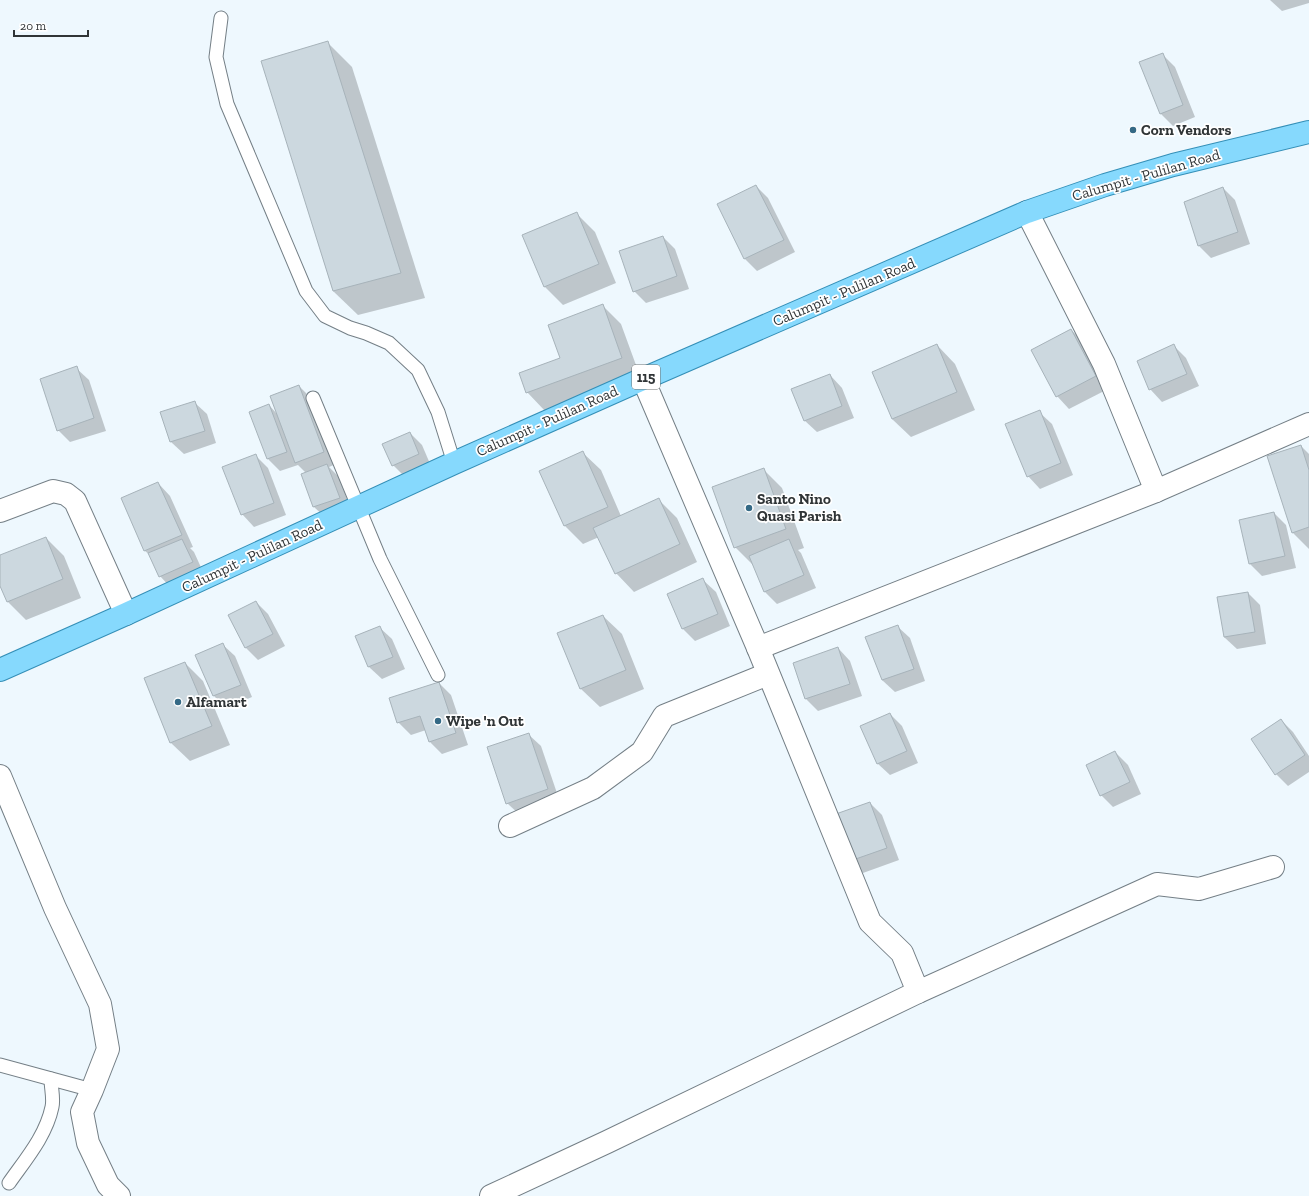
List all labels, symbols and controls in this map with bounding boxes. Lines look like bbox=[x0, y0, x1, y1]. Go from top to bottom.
scale bar bbox=[14, 12, 88, 38]
text: 20 m bbox=[20, 19, 47, 33]
place label: Corn Vendors bbox=[1141, 121, 1232, 139]
marker: Corn Vendors bbox=[1128, 125, 1138, 135]
street label: Calumpit - Pulilan Road bbox=[1070, 145, 1223, 205]
street label: Calumpit - Pulilan Road bbox=[770, 254, 919, 330]
road number: 115 bbox=[632, 365, 660, 389]
street label: Calumpit - Pulilan Road bbox=[473, 381, 621, 460]
place label: Santo Nino Quasi Parish bbox=[757, 490, 842, 525]
marker: Santo Nino Quasi Parish bbox=[744, 503, 754, 513]
street label: Calumpit - Pulilan Road bbox=[179, 515, 326, 596]
place label: Alfamart bbox=[186, 693, 248, 711]
marker: Alfamart bbox=[173, 697, 183, 707]
place label: Wipe 'n Out bbox=[446, 712, 525, 730]
marker: Wipe 'n Out bbox=[433, 716, 443, 726]

